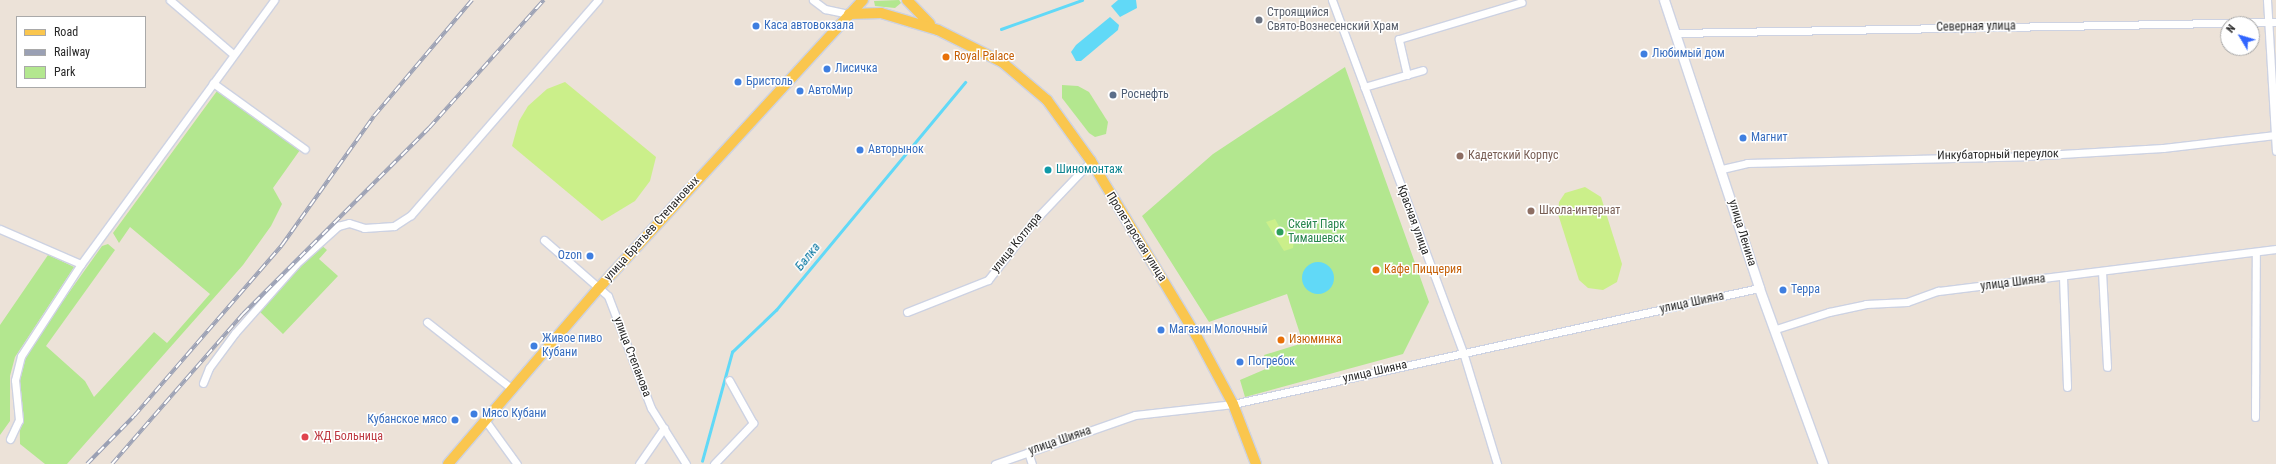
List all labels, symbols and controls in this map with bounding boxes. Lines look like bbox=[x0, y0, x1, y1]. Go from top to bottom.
place label: Строящийся Свято-Вознесенский Храм bbox=[1267, 6, 1399, 34]
marker: Строящийся Свято-Вознесенский Храм bbox=[1254, 15, 1264, 25]
legend bbox=[16, 16, 146, 88]
north arrow bbox=[2220, 16, 2260, 56]
place label: Каса автовокзала bbox=[764, 19, 854, 33]
street label: Северная улица bbox=[1936, 19, 2016, 35]
marker: Каса автовокзала bbox=[751, 21, 761, 31]
text: N bbox=[2224, 22, 2238, 36]
text: Road bbox=[54, 25, 78, 39]
text: Railway bbox=[54, 45, 90, 59]
place label: Любимый дом bbox=[1652, 47, 1725, 61]
marker: Любимый дом bbox=[1639, 49, 1649, 59]
place label: Royal Palace bbox=[954, 50, 1014, 64]
marker: Royal Palace bbox=[941, 52, 951, 62]
place label: Лисичка bbox=[835, 62, 877, 76]
marker: Лисичка bbox=[822, 64, 832, 74]
text: Park bbox=[54, 65, 75, 79]
place label: Бристоль bbox=[746, 75, 793, 89]
marker: Бристоль bbox=[733, 77, 743, 87]
place label: АвтоМир bbox=[808, 84, 853, 98]
marker: АвтоМир bbox=[795, 86, 805, 96]
place label: Роснефть bbox=[1121, 88, 1169, 102]
marker: Роснефть bbox=[1108, 90, 1118, 100]
place label: Магнит bbox=[1751, 131, 1788, 145]
marker: Магнит bbox=[1738, 133, 1748, 143]
place label: Авторынок bbox=[868, 143, 924, 157]
marker: Авторынок bbox=[855, 145, 865, 155]
street label: Инкубаторный переулок bbox=[1937, 147, 2059, 163]
place label: Кадетский Корпус bbox=[1468, 149, 1558, 163]
marker: Кадетский Корпус bbox=[1455, 151, 1465, 161]
place label: Шиномонтаж bbox=[1056, 163, 1123, 177]
marker: Шиномонтаж bbox=[1043, 165, 1053, 175]
street label: улица Братьев Степановых bbox=[601, 174, 703, 284]
street label: Красная улица bbox=[1394, 183, 1432, 257]
street label: Пролетарская улица bbox=[1103, 190, 1169, 284]
street label: улица Ленина bbox=[1725, 198, 1759, 268]
place label: Школа-интернат bbox=[1539, 204, 1620, 218]
marker: Школа-интернат bbox=[1526, 206, 1536, 216]
street label: улица Котляра bbox=[989, 210, 1045, 276]
place label: Скейт Парк Тимашевск bbox=[1288, 218, 1345, 246]
marker: Скейт Парк Тимашевск bbox=[1275, 227, 1285, 237]
water label: Балка bbox=[792, 240, 824, 274]
place label: Ozon bbox=[558, 249, 582, 263]
marker: Ozon bbox=[585, 251, 595, 261]
place label: Кафе Пиццерия bbox=[1384, 263, 1462, 277]
marker: Кафе Пиццерия bbox=[1371, 265, 1381, 275]
street label: улица Шияна bbox=[1980, 272, 2046, 294]
place label: Терра bbox=[1791, 283, 1820, 297]
marker: Терра bbox=[1778, 285, 1788, 295]
street label: улица Шияна bbox=[1659, 289, 1725, 317]
street label: улица Степанова bbox=[610, 315, 654, 399]
place label: Магазин Молочный bbox=[1169, 323, 1268, 337]
marker: Магазин Молочный bbox=[1156, 325, 1166, 335]
place label: Живое пиво Кубани bbox=[542, 332, 602, 360]
place label: Изюминка bbox=[1289, 333, 1342, 347]
marker: Изюминка bbox=[1276, 335, 1286, 345]
marker: Живое пиво Кубани bbox=[529, 341, 539, 351]
place label: Погребок bbox=[1248, 355, 1295, 369]
marker: Погребок bbox=[1235, 357, 1245, 367]
street label: улица Шияна bbox=[1342, 358, 1408, 386]
place label: Мясо Кубани bbox=[482, 407, 546, 421]
marker: Мясо Кубани bbox=[469, 409, 479, 419]
place label: Кубанское мясо bbox=[367, 413, 447, 427]
marker: Кубанское мясо bbox=[450, 415, 460, 425]
street label: улица Шияна bbox=[1027, 424, 1093, 458]
place label: ЖД Больница bbox=[314, 430, 383, 444]
marker: ЖД Больница bbox=[299, 431, 311, 443]

